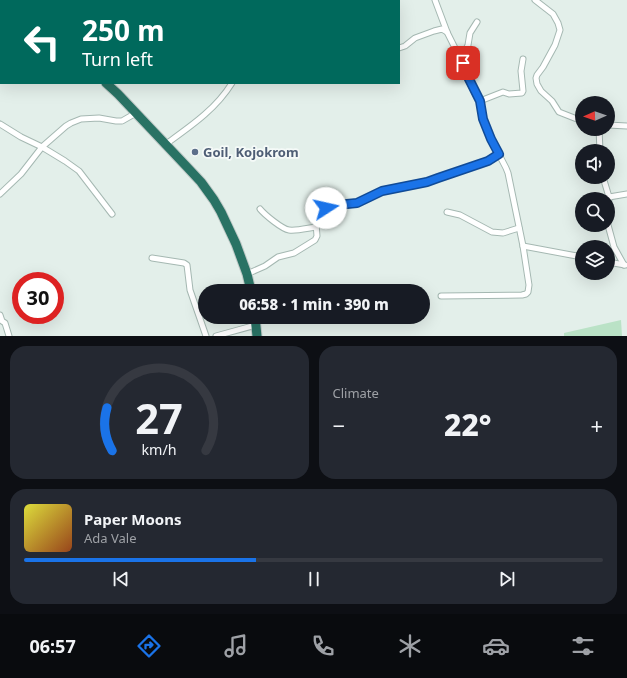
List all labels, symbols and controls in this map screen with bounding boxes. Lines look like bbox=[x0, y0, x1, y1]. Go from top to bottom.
text: 250 m bbox=[82, 11, 165, 49]
icon: left bbox=[16, 16, 68, 68]
pin bbox=[446, 46, 480, 80]
text: Turn left bbox=[82, 47, 153, 71]
icon: arrive bbox=[452, 52, 474, 74]
north arrow bbox=[575, 96, 615, 136]
map controls bbox=[575, 96, 615, 280]
place label: Goil, Kojokrom bbox=[203, 143, 299, 161]
button: sound bbox=[575, 144, 615, 184]
marker: Goil, Kojokrom bbox=[190, 147, 200, 157]
position arrow bbox=[305, 187, 347, 229]
button: search bbox=[575, 192, 615, 232]
button: layers bbox=[575, 240, 615, 280]
speed limit sign: 30 bbox=[12, 272, 64, 324]
text: 06:58 · 1 min · 390 m bbox=[239, 294, 389, 314]
text: Climate bbox=[333, 384, 379, 402]
text: 27 bbox=[135, 389, 183, 445]
text: 22° bbox=[444, 404, 491, 445]
text: − bbox=[333, 410, 345, 440]
text: + bbox=[590, 410, 603, 440]
text: km/h bbox=[142, 439, 177, 458]
text: Paper Moons bbox=[84, 509, 182, 529]
text: Ada Vale bbox=[84, 529, 137, 547]
icon: previous bbox=[110, 568, 132, 590]
icon: pause bbox=[303, 568, 325, 590]
icon: next bbox=[496, 568, 518, 590]
icon: directions bbox=[135, 632, 163, 660]
icon: music bbox=[222, 632, 250, 660]
icon: phone bbox=[309, 632, 337, 660]
icon: climate bbox=[396, 632, 424, 660]
icon: car bbox=[482, 632, 510, 660]
icon: filters bbox=[569, 632, 597, 660]
text: 06:57 bbox=[29, 634, 76, 658]

